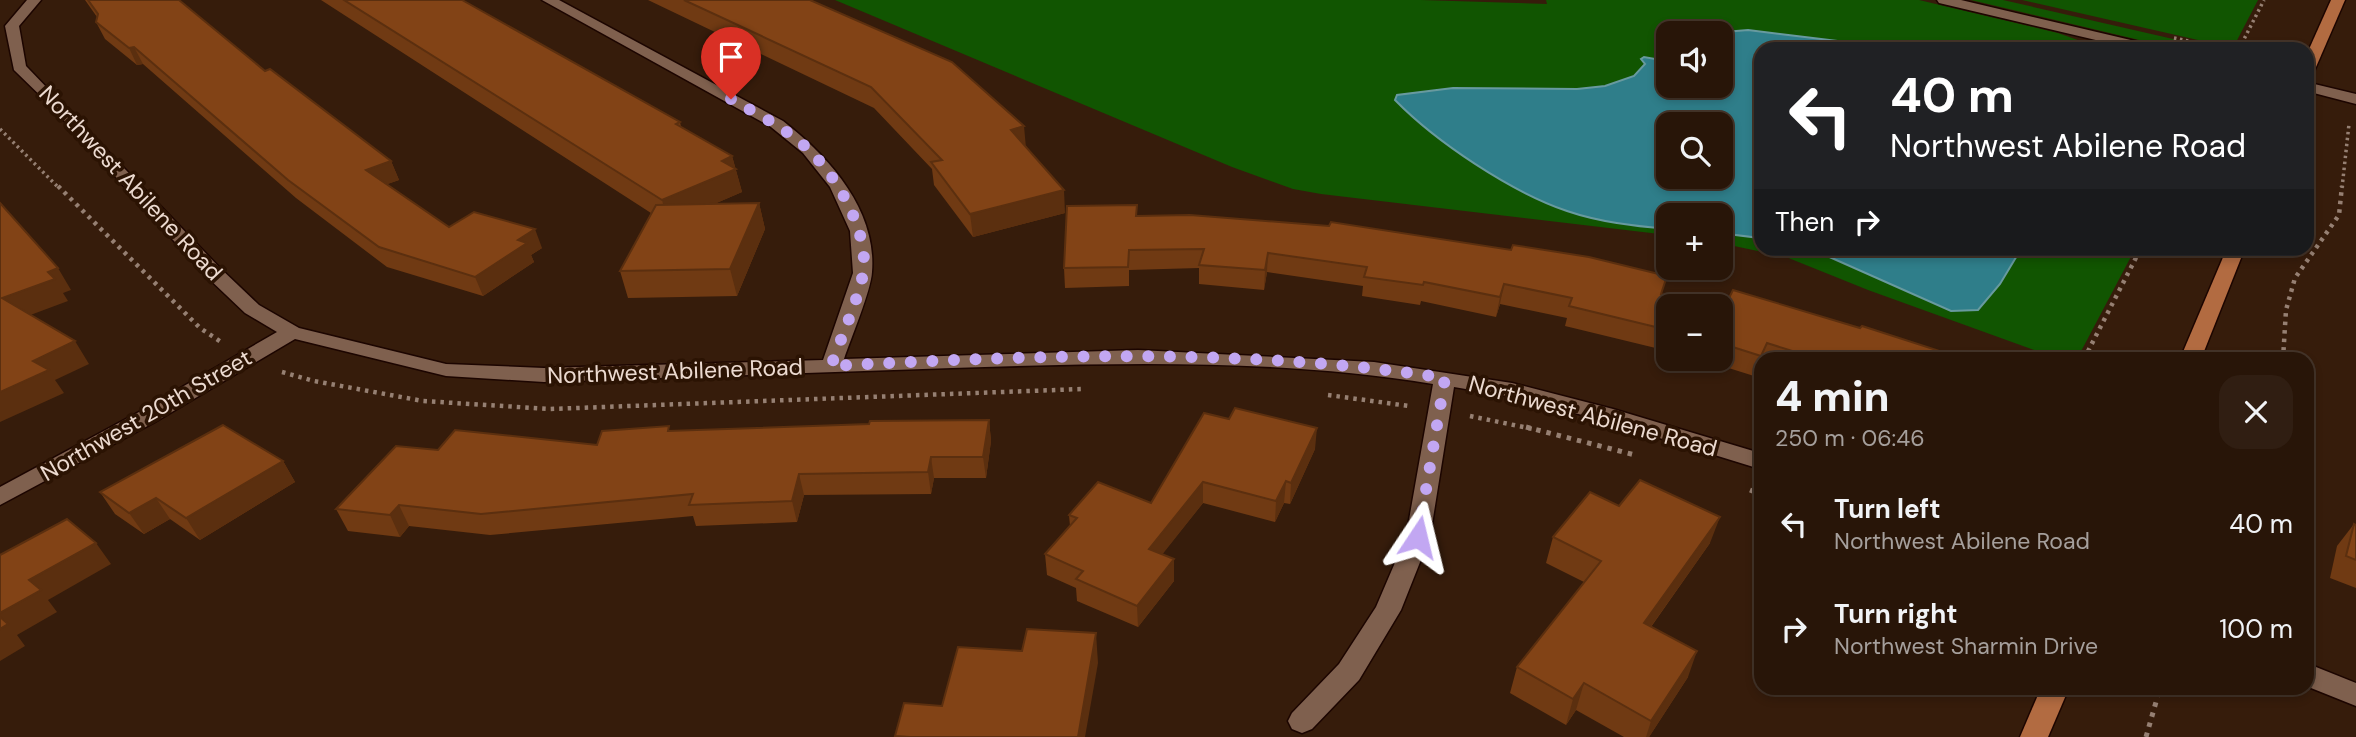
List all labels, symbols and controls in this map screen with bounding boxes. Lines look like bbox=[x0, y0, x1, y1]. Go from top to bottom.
map controls bbox=[1656, 21, 1733, 371]
button: sound bbox=[1656, 21, 1733, 98]
pin bbox=[701, 27, 761, 99]
icon: arrive bbox=[712, 38, 750, 76]
text: 40 m bbox=[1890, 63, 2014, 127]
icon: left bbox=[1775, 70, 1866, 161]
street label: Northwest Abilene Road bbox=[33, 79, 229, 287]
button: search bbox=[1656, 112, 1733, 189]
text: Northwest Abilene Road bbox=[1890, 125, 2246, 167]
button: + bbox=[1656, 203, 1733, 280]
icon: right bbox=[1848, 203, 1886, 241]
text: Then bbox=[1775, 205, 1834, 239]
button: − bbox=[1656, 294, 1733, 371]
street label: Northwest 20th Street bbox=[35, 342, 257, 488]
street label: Northwest Abilene Road bbox=[547, 352, 803, 390]
street label: Northwest Abilene Road bbox=[1466, 368, 1720, 464]
text: 4 min bbox=[1775, 369, 1890, 424]
button: close bbox=[2219, 375, 2293, 449]
text: 250 m · 06:46 bbox=[1775, 423, 1925, 453]
text: Turn left bbox=[1834, 492, 1941, 526]
position arrow bbox=[1381, 500, 1455, 574]
icon: left bbox=[1775, 505, 1813, 543]
text: 40 m bbox=[2229, 507, 2293, 541]
text: Northwest Abilene Road bbox=[1834, 526, 2090, 556]
text: Turn right bbox=[1834, 597, 1958, 631]
icon: right bbox=[1775, 610, 1813, 648]
text: 100 m bbox=[2219, 612, 2293, 646]
text: Northwest Sharmin Drive bbox=[1834, 631, 2098, 661]

